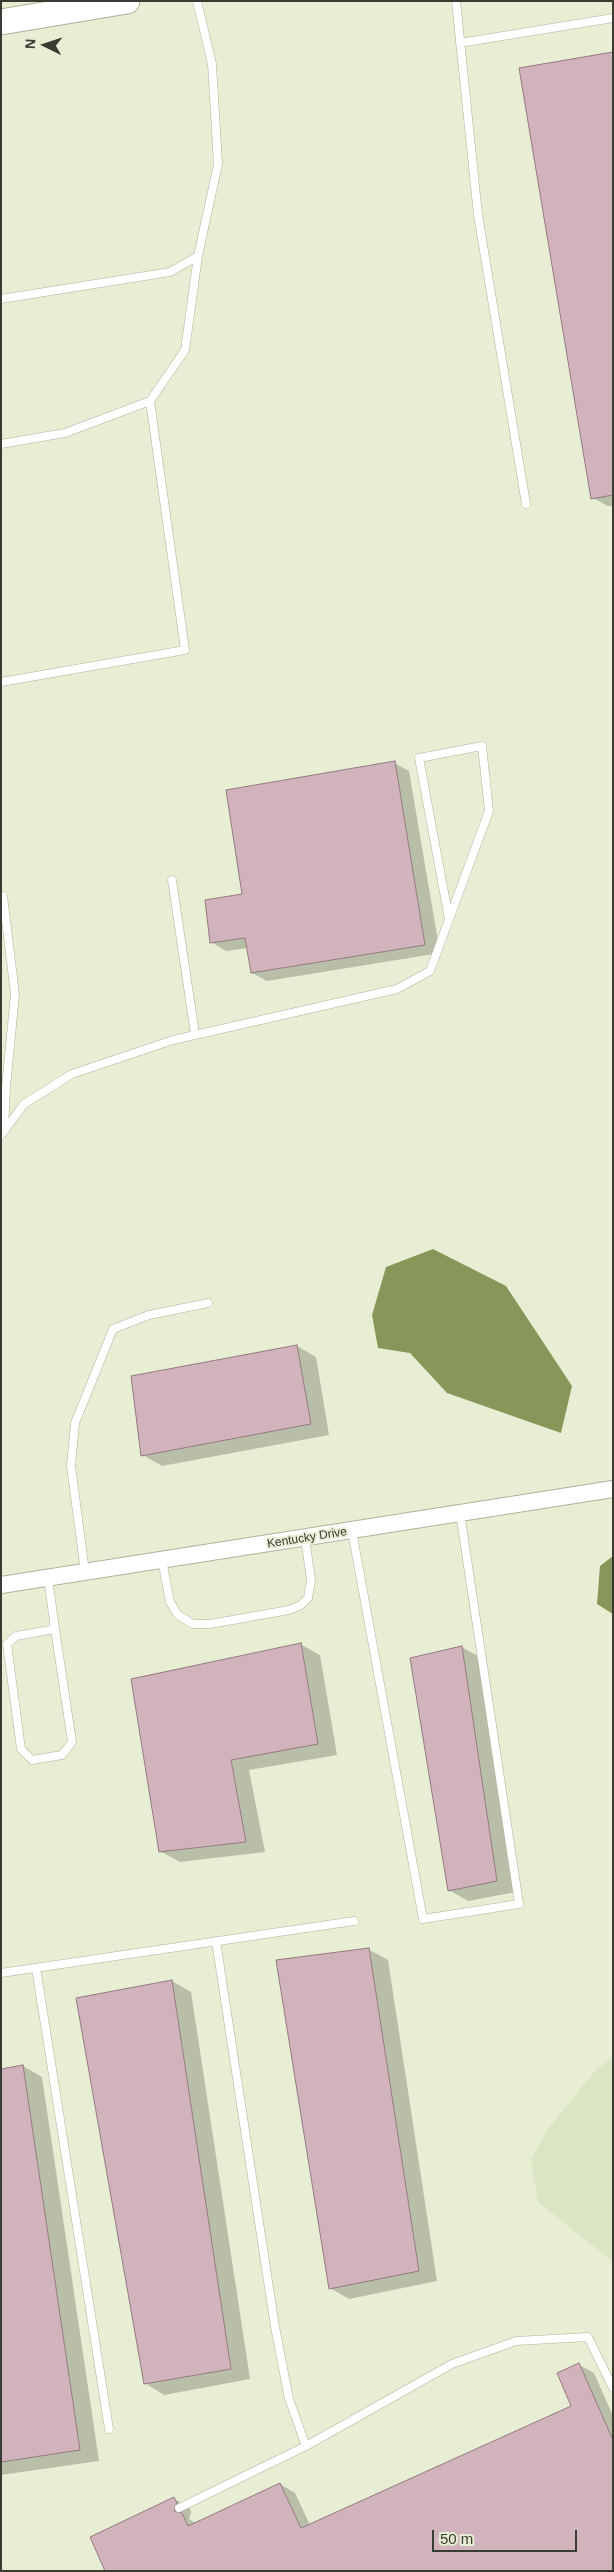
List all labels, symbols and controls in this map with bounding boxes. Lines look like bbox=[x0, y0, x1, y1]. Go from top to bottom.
north arrow bbox=[20, 20, 70, 70]
text: N bbox=[22, 38, 38, 50]
street label: Kentucky Drive bbox=[266, 1525, 348, 1551]
scale bar bbox=[434, 2520, 579, 2552]
text: 50 m bbox=[440, 2530, 473, 2547]

